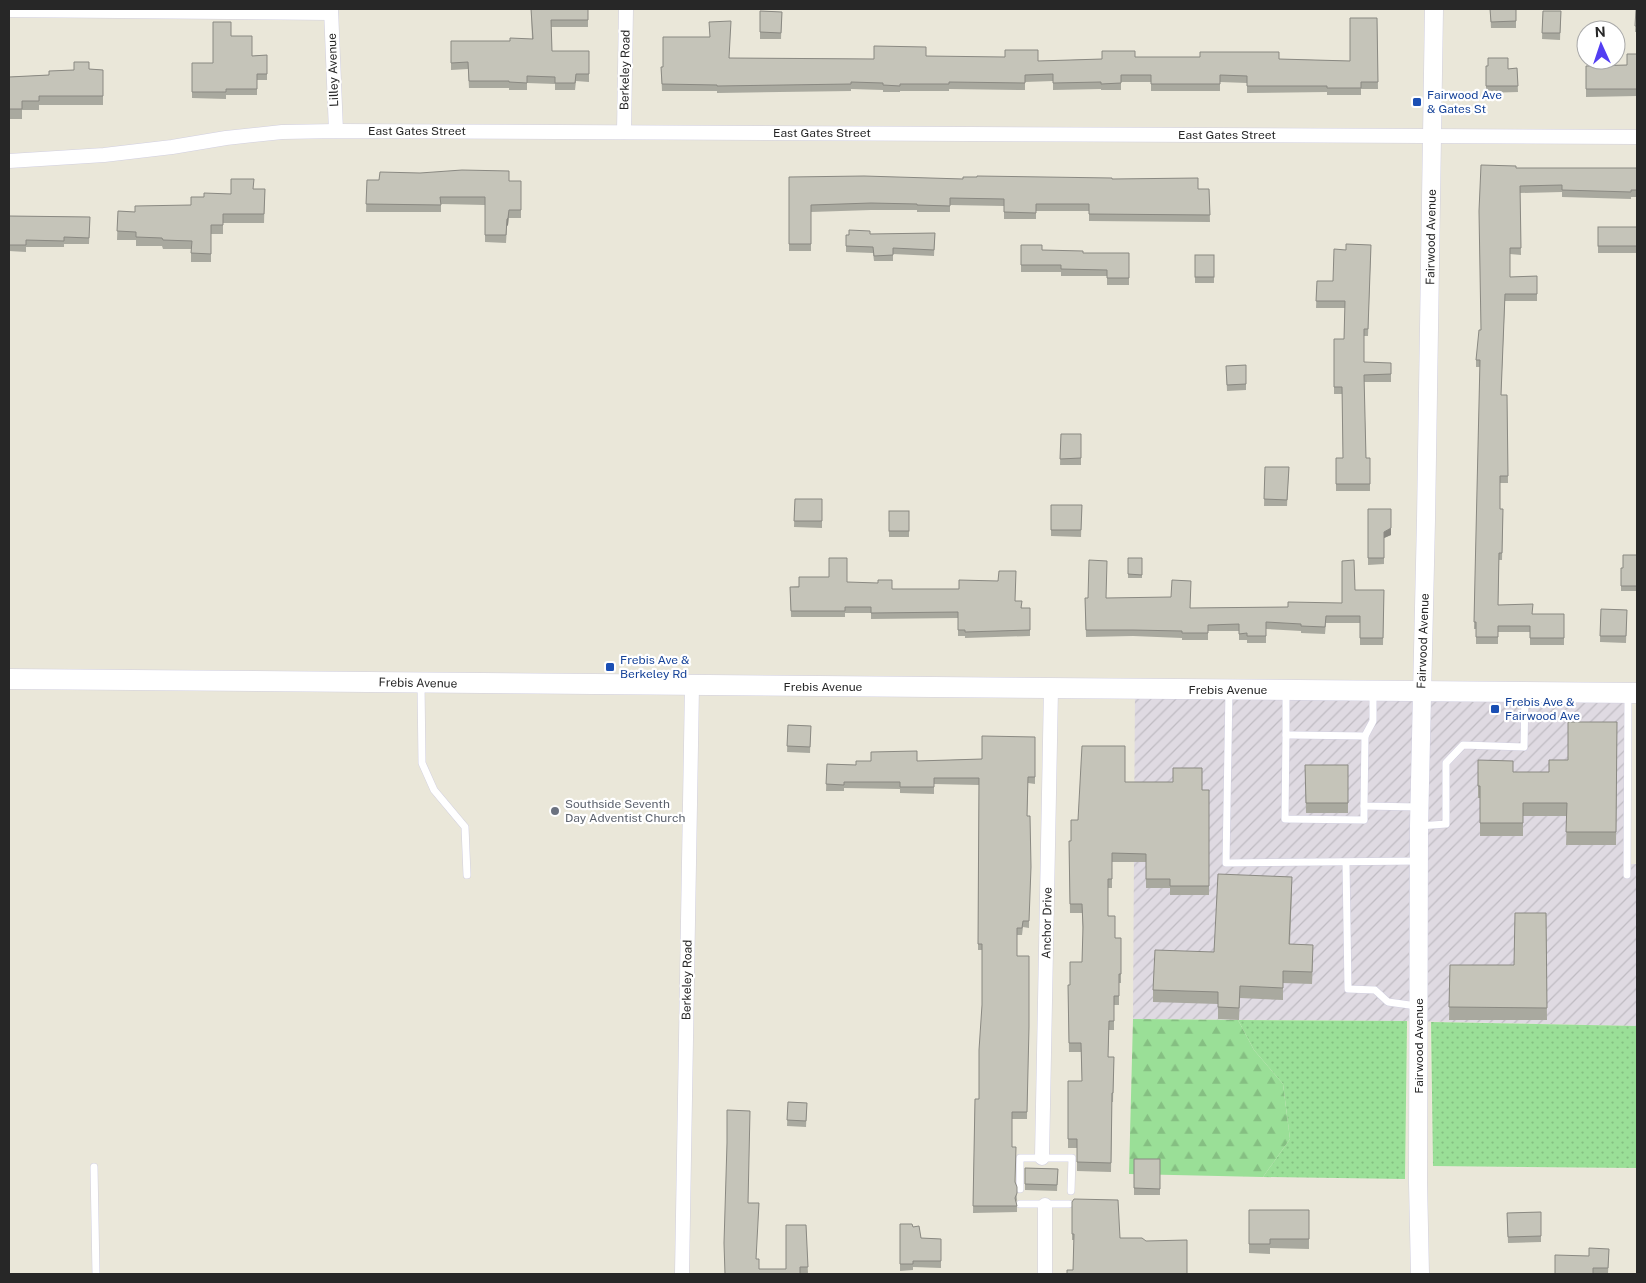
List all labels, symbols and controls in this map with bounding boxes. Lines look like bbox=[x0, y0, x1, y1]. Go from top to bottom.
north arrow bbox=[1576, 20, 1626, 70]
text: N bbox=[1594, 24, 1606, 40]
street label: Berkeley Road bbox=[617, 30, 633, 110]
street label: Lilley Avenue bbox=[325, 33, 341, 107]
place label: Fairwood Ave & Gates St bbox=[1427, 88, 1502, 116]
marker: Fairwood Ave & Gates St bbox=[1411, 96, 1423, 108]
street label: East Gates Street bbox=[368, 124, 466, 138]
street label: East Gates Street bbox=[773, 126, 871, 140]
street label: East Gates Street bbox=[1178, 128, 1276, 142]
street label: Fairwood Avenue bbox=[1423, 189, 1439, 285]
street label: Fairwood Avenue bbox=[1414, 593, 1432, 689]
place label: Frebis Ave & Berkeley Rd bbox=[620, 653, 689, 681]
marker: Frebis Ave & Berkeley Rd bbox=[604, 661, 616, 673]
street label: Frebis Avenue bbox=[378, 675, 458, 691]
street label: Frebis Avenue bbox=[784, 680, 863, 694]
street label: Frebis Avenue bbox=[1189, 683, 1268, 697]
place label: Frebis Ave & Fairwood Ave bbox=[1505, 695, 1580, 723]
marker: Frebis Ave & Fairwood Ave bbox=[1489, 703, 1501, 715]
place label: Southside Seventh Day Adventist Church bbox=[565, 797, 685, 825]
marker: Southside Seventh Day Adventist Church bbox=[549, 805, 561, 817]
street label: Anchor Drive bbox=[1039, 887, 1055, 959]
street label: Berkeley Road bbox=[679, 940, 695, 1020]
street label: Fairwood Avenue bbox=[1412, 998, 1426, 1094]

